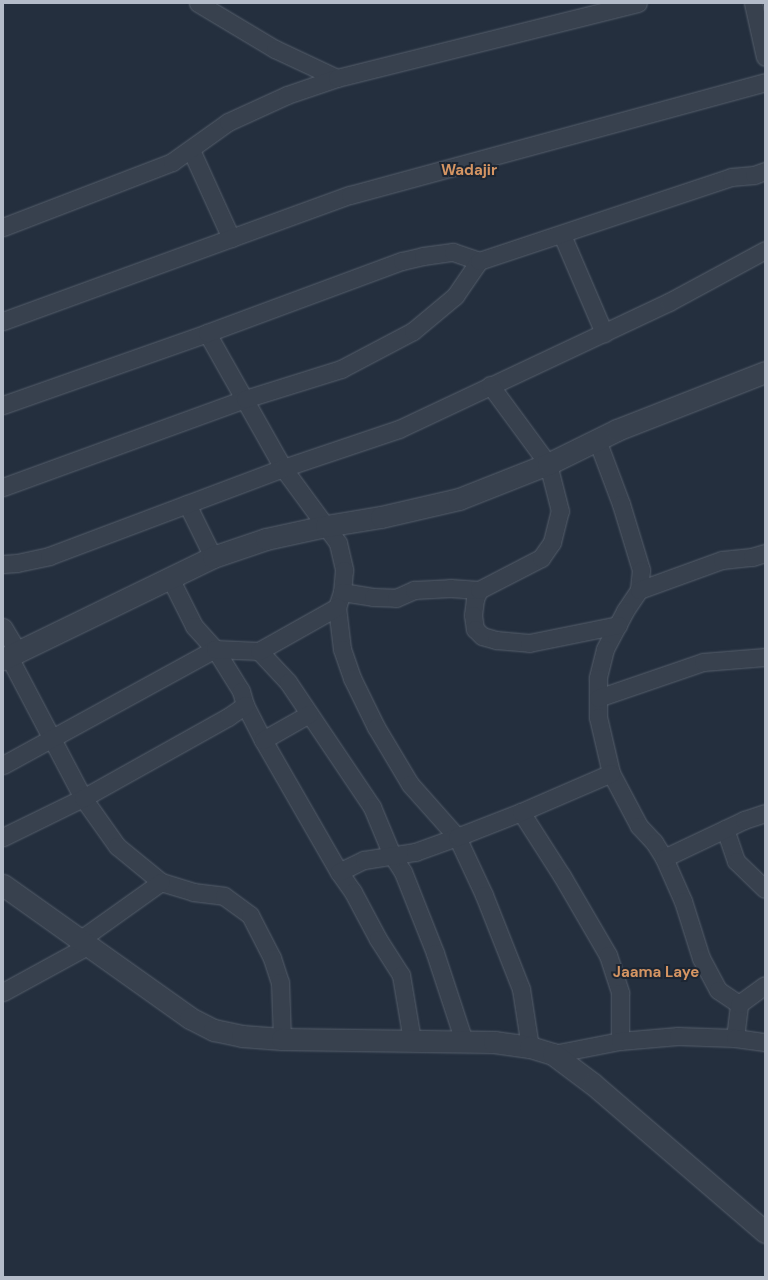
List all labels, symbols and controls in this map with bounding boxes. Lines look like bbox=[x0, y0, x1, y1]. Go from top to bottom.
district label: Wadajir bbox=[441, 162, 497, 180]
district label: Jaama Laye bbox=[613, 964, 699, 982]

